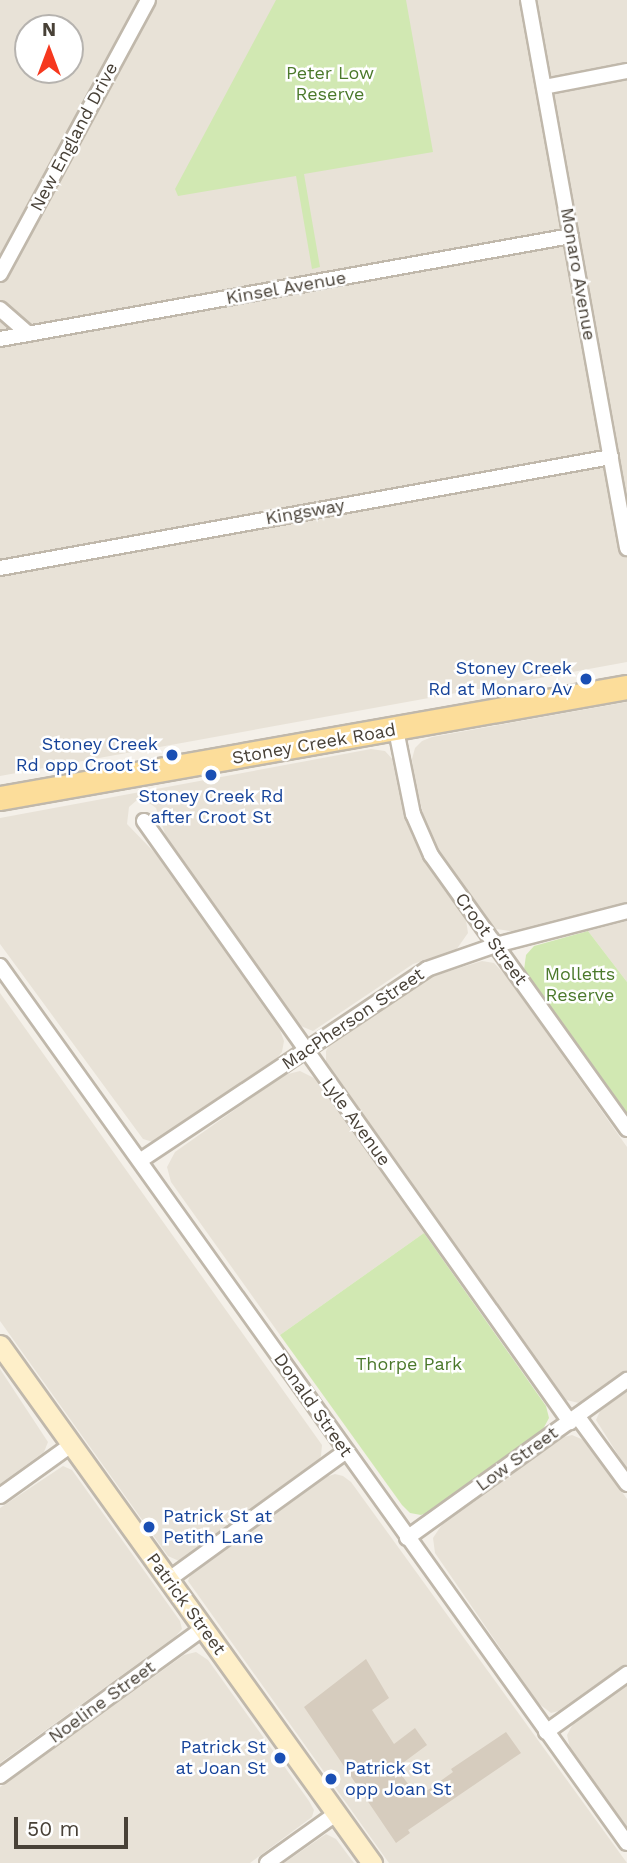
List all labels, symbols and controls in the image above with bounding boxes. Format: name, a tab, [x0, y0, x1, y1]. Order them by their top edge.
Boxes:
north arrow	[14, 14, 84, 84]
text: N	[42, 18, 56, 41]
street label: New England Drive	[26, 59, 122, 215]
park label: Peter Low Reserve	[286, 63, 374, 106]
street label: Monaro Avenue	[556, 206, 600, 342]
street label: Kinsel Avenue	[224, 267, 348, 309]
street label: Kingsway	[264, 494, 346, 530]
place label: Stoney Creek Rd at Monaro Av	[427, 658, 572, 700]
marker: Stoney Creek Rd at Monaro Av	[578, 671, 594, 687]
street label: Stoney Creek Road	[230, 719, 398, 769]
place label: Stoney Creek Rd opp Croot St	[16, 734, 158, 776]
marker: Stoney Creek Rd opp Croot St	[164, 747, 180, 763]
marker: Stoney Creek Rd after Croot St	[203, 767, 219, 783]
place label: Stoney Creek Rd after Croot St	[138, 786, 284, 828]
street label: Croot Street	[450, 889, 532, 989]
street label: MacPherson Street	[278, 963, 428, 1075]
park label: Molletts Reserve	[545, 964, 615, 1006]
street label: Lyle Avenue	[317, 1074, 395, 1170]
street label: Donald Street	[269, 1349, 357, 1461]
park label: Thorpe Park	[356, 1353, 462, 1375]
street label: Low Street	[472, 1422, 562, 1496]
place label: Patrick St at Petith Lane	[163, 1506, 272, 1548]
marker: Patrick St at Petith Lane	[141, 1519, 157, 1535]
street label: Patrick Street	[142, 1549, 230, 1659]
street label: Noeline Street	[45, 1656, 159, 1748]
place label: Patrick St at Joan St	[175, 1737, 266, 1780]
marker: Patrick St at Joan St	[272, 1750, 288, 1766]
place label: Patrick St opp Joan St	[345, 1758, 452, 1800]
marker: Patrick St opp Joan St	[323, 1771, 339, 1787]
scale bar	[18, 1804, 131, 1848]
text: 50 m	[27, 1816, 79, 1841]

